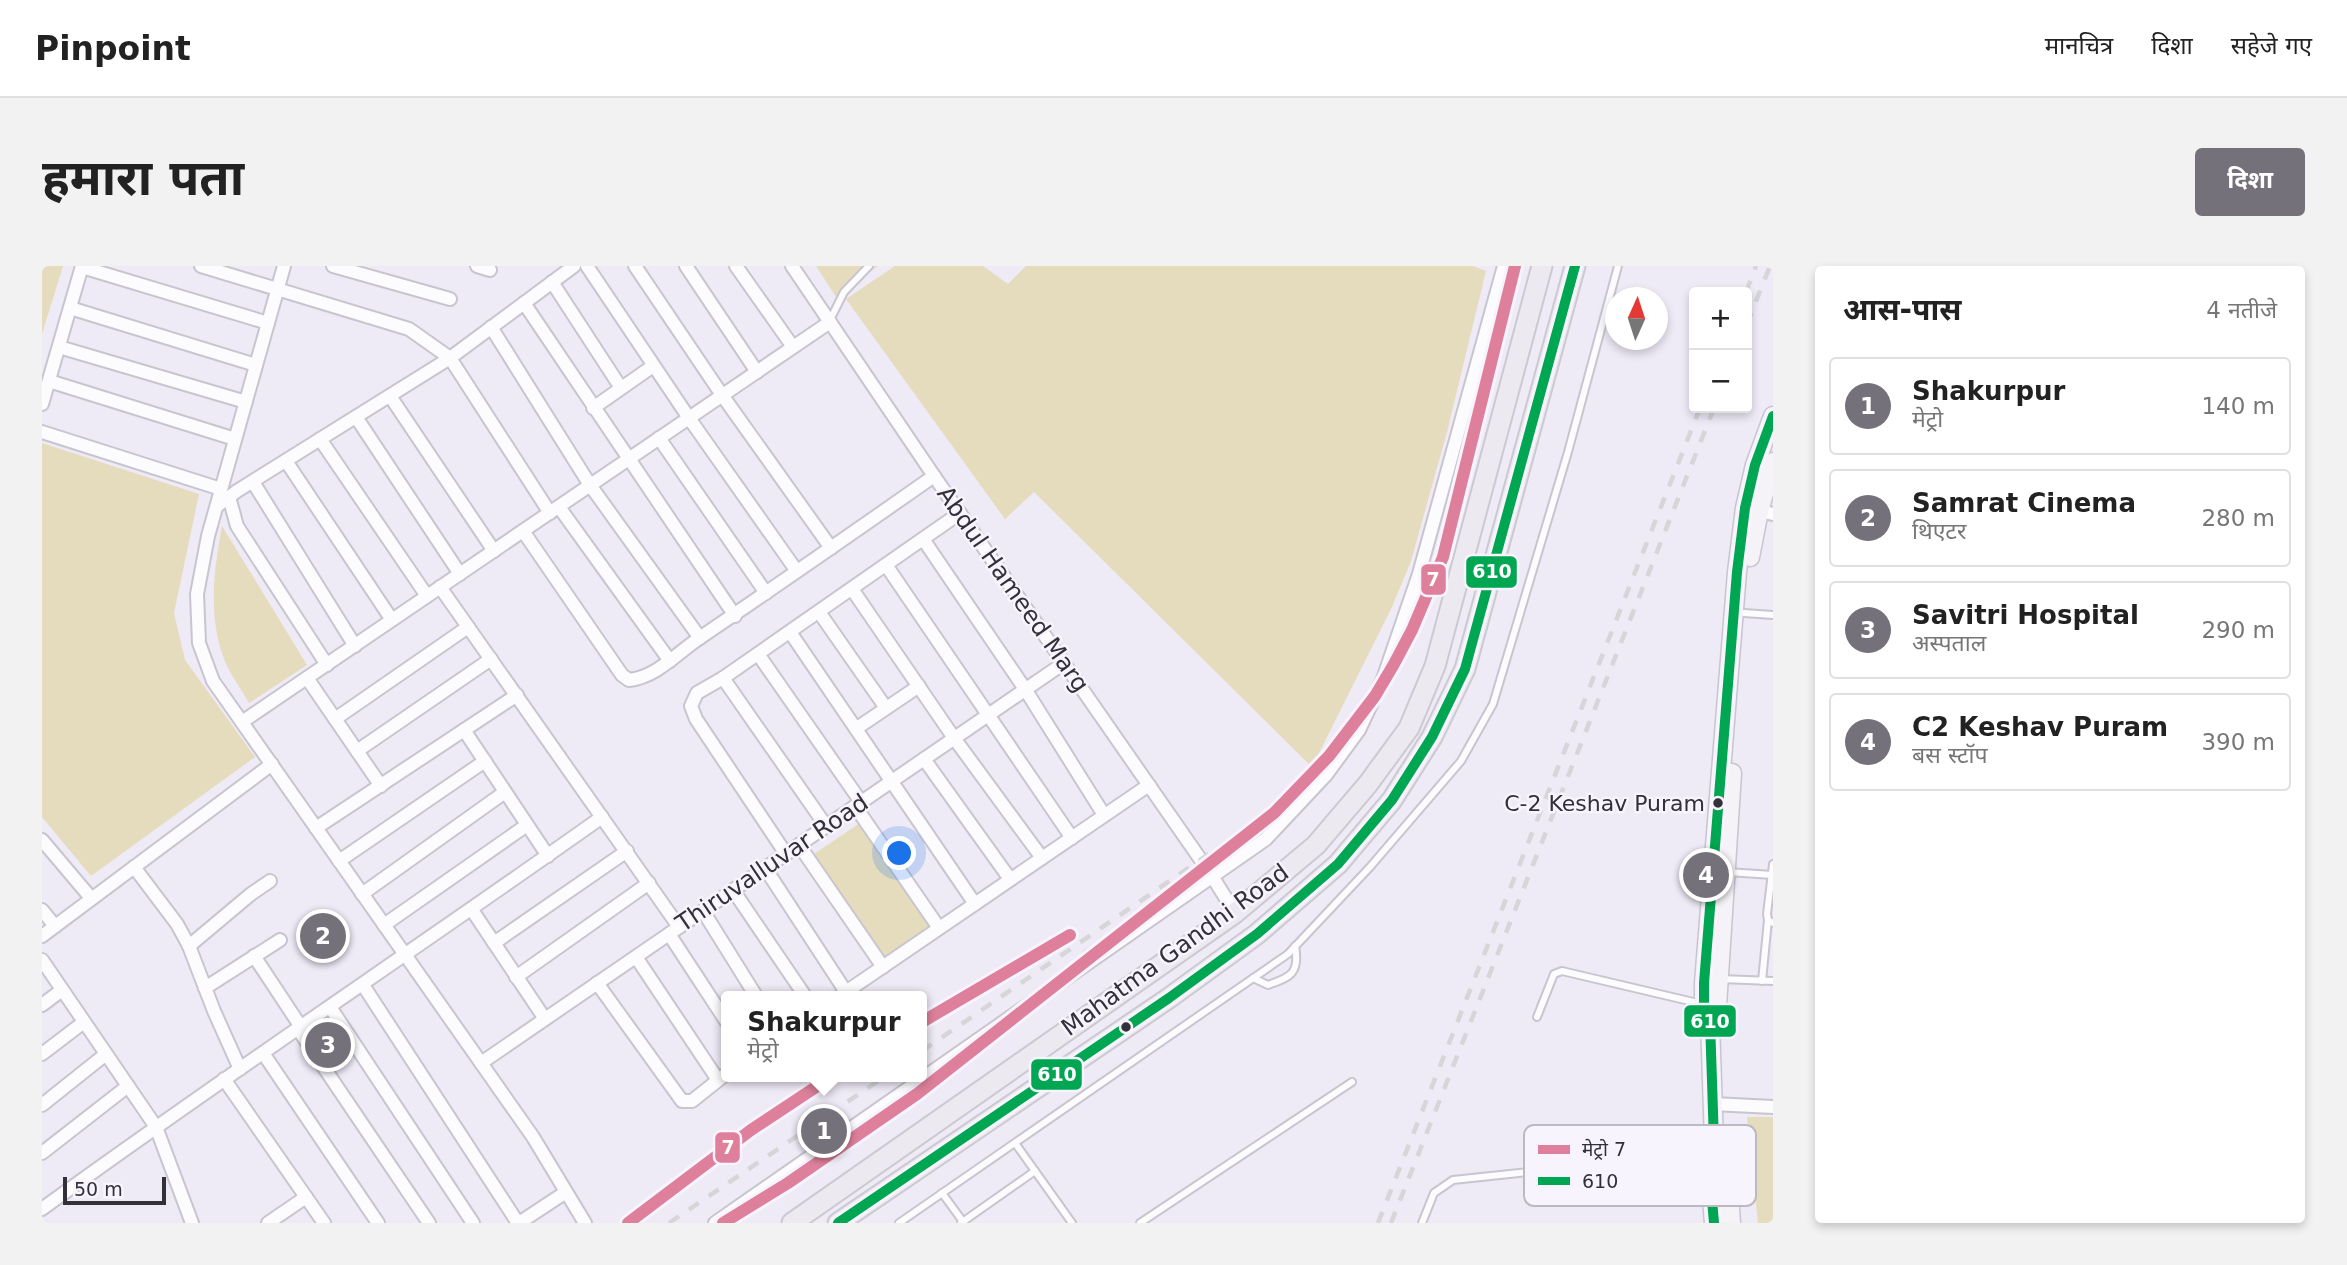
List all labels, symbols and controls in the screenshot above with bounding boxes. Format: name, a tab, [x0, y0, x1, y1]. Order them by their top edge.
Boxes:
text: Pinpoint	[35, 29, 191, 68]
text: मानचित्र	[2045, 32, 2113, 60]
text: दिशा	[2151, 32, 2193, 60]
text: सहेजे गए	[2231, 32, 2312, 60]
button: दिशा	[2195, 148, 2305, 216]
text: हमारा पता	[42, 150, 244, 207]
north arrow	[1605, 287, 1668, 350]
map controls	[1689, 287, 1752, 413]
button: +	[1689, 287, 1752, 350]
text: आस-पास	[1843, 292, 1961, 327]
text: 4 नतीजे	[2206, 297, 2277, 323]
button: −	[1689, 350, 1752, 413]
text: Shakurpur	[1912, 376, 2065, 406]
text: 1	[1860, 393, 1876, 419]
text: 140 m	[2201, 393, 2275, 419]
text: मेट्रो	[1912, 406, 1943, 432]
street label: Abdul Hameed Marg	[931, 481, 1095, 697]
text: Samrat Cinema	[1912, 488, 2136, 518]
text: 2	[1860, 505, 1876, 531]
text: 280 m	[2201, 505, 2275, 531]
text: थिएटर	[1912, 518, 1966, 544]
line badge: 610	[1465, 555, 1518, 589]
text: 610	[1472, 560, 1512, 582]
line badge: 7	[1420, 563, 1447, 596]
text: 7	[1426, 568, 1440, 590]
text: Savitri Hospital	[1912, 600, 2139, 630]
text: 3	[1860, 617, 1876, 643]
text: 290 m	[2201, 617, 2275, 643]
text: अस्पताल	[1912, 630, 1986, 656]
text: C2 Keshav Puram	[1912, 712, 2168, 742]
text: 4	[1860, 729, 1876, 755]
text: 390 m	[2201, 729, 2275, 755]
text: बस स्टॉप	[1912, 742, 1988, 768]
street label: Thiruvalluvar Road	[670, 788, 873, 938]
place label: C-2 Keshav Puram	[1504, 791, 1705, 816]
marker: C-2 Keshav Puram	[1711, 796, 1725, 810]
your location	[882, 836, 916, 870]
pin: 4	[1683, 849, 1729, 901]
street label: Mahatma Gandhi Road	[1056, 858, 1294, 1042]
pin: 2	[300, 910, 346, 962]
popup	[721, 991, 927, 1082]
line badge: 610	[1683, 1004, 1737, 1038]
text: Shakurpur	[747, 1007, 901, 1037]
text: 610	[1690, 1010, 1730, 1032]
pin: 3	[305, 1019, 351, 1071]
unlabelled marker	[1119, 1020, 1133, 1034]
text: मेट्रो	[747, 1037, 779, 1063]
line badge: 610	[1030, 1058, 1083, 1091]
text: 610	[1037, 1063, 1077, 1085]
pin: 1	[801, 1105, 847, 1157]
legend	[1524, 1125, 1756, 1206]
line badge: 7	[714, 1131, 741, 1164]
text: 7	[721, 1136, 735, 1158]
text: मेट्रो 7	[1582, 1138, 1626, 1161]
text: 610	[1582, 1170, 1618, 1192]
scale bar	[63, 1174, 166, 1206]
text: 50 m	[74, 1178, 123, 1200]

